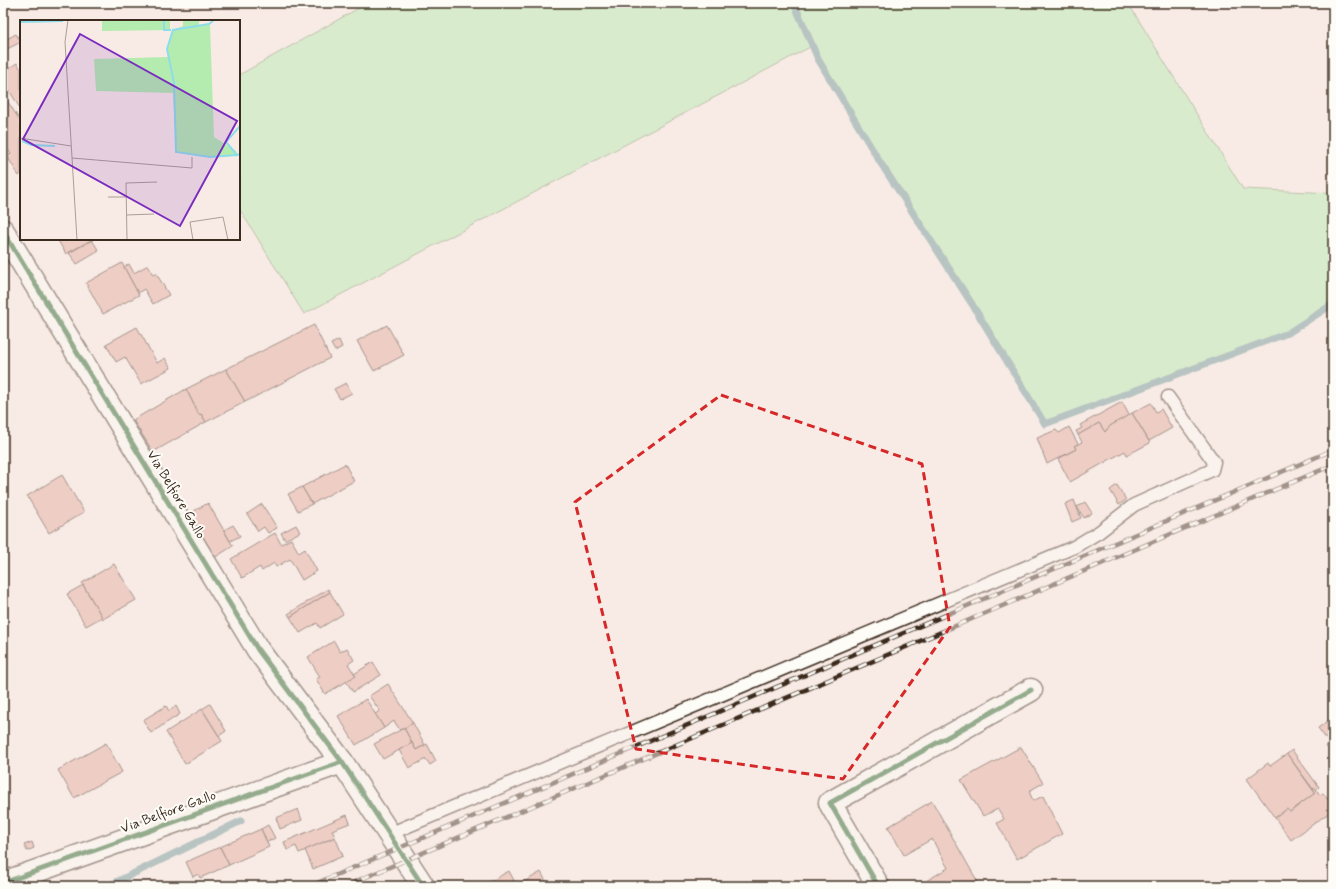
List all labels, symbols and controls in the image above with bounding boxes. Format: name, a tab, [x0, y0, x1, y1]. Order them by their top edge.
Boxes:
inset map	[20, 20, 240, 240]
street label: Via Belfiore Gallo	[143, 447, 210, 542]
street label: Via Belfiore Gallo	[118, 786, 219, 838]

